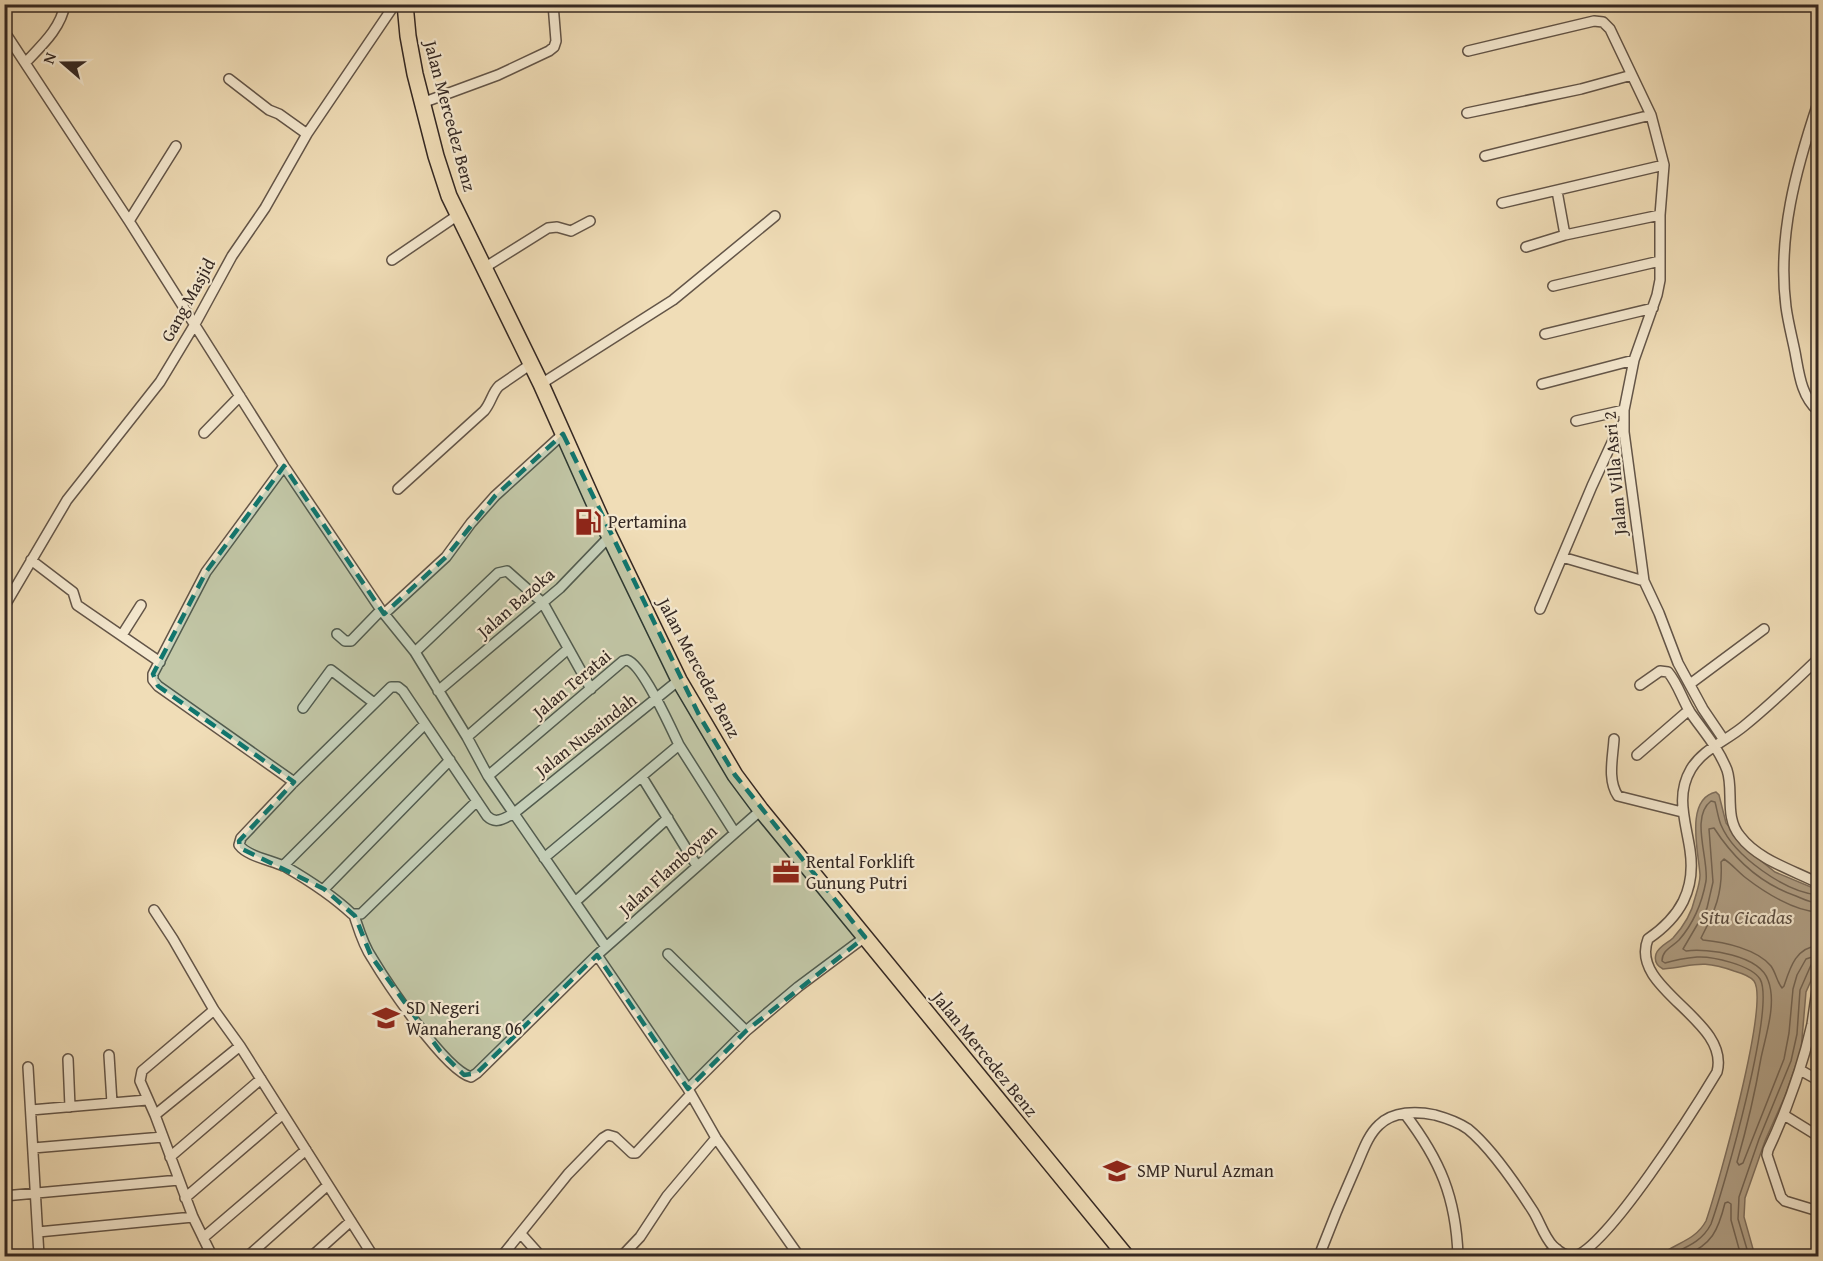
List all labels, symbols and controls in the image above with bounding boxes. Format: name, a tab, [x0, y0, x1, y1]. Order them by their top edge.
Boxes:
north arrow	[33, 33, 93, 93]
street label: Jalan Mercedez Benz	[417, 36, 484, 194]
text: N	[36, 48, 62, 67]
street label: Gang Masjid	[153, 253, 222, 347]
street label: Jalan Villa Asri 2	[1596, 410, 1634, 538]
fuel station icon: Pertamina	[573, 507, 603, 537]
place label: Pertamina	[608, 508, 687, 535]
street label: Jalan Bazoka	[469, 561, 561, 645]
street label: Jalan Mercedez Benz	[650, 591, 748, 743]
street label: Jalan Teratai	[525, 643, 617, 726]
street label: Jalan Nusaindah	[528, 686, 642, 784]
street label: Jalan Flamboyan	[611, 818, 723, 923]
place label: Rental Forklift Gunung Putri	[806, 848, 915, 896]
office icon: Rental Forklift Gunung Putri	[771, 857, 801, 887]
water label: Situ Cicadas	[1700, 902, 1793, 931]
street label: Jalan Mercedez Benz	[925, 983, 1045, 1123]
place label: SD Negeri Wanaherang 06	[406, 994, 522, 1042]
school or university icon: SD Negeri Wanaherang 06	[371, 1003, 401, 1033]
school or university icon: SMP Nurul Azman	[1102, 1156, 1132, 1186]
place label: SMP Nurul Azman	[1137, 1157, 1274, 1184]

